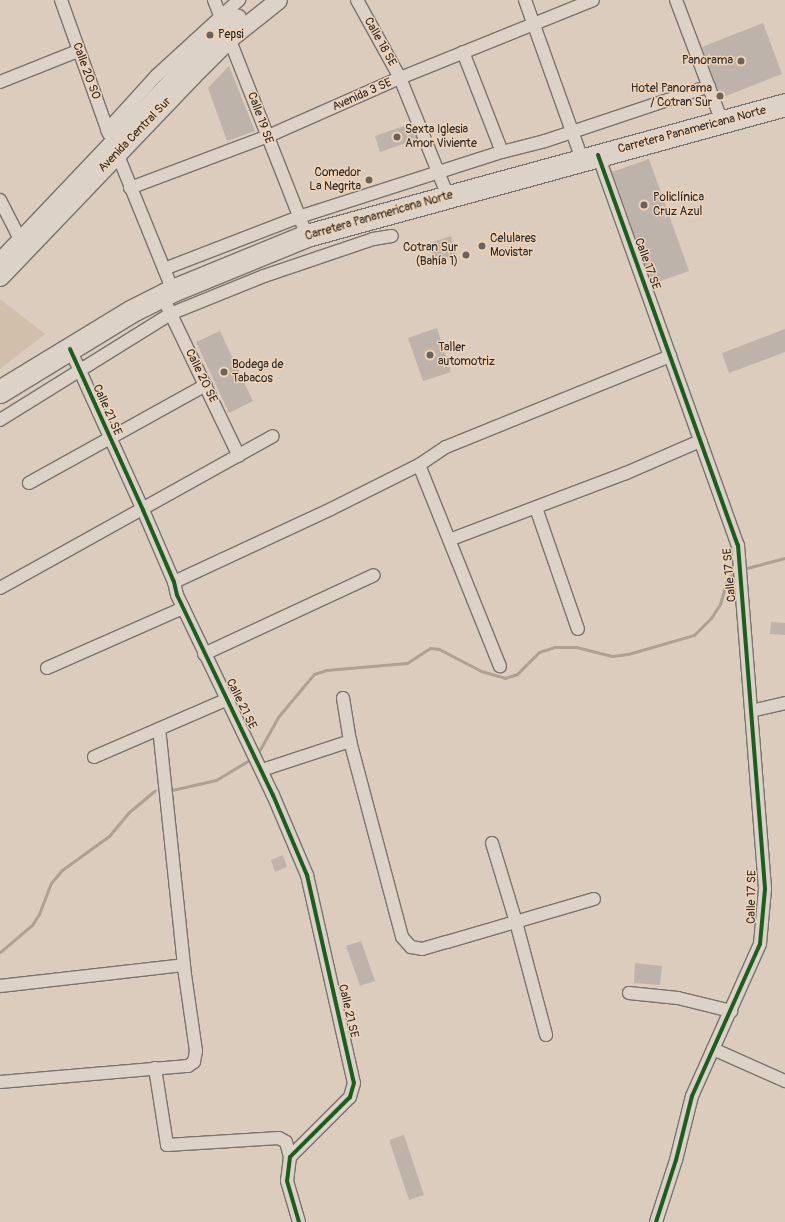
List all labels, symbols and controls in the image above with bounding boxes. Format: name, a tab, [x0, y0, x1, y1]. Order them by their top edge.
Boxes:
street label: Calle 18 SE	[361, 15, 399, 69]
place label: Pepsi	[218, 28, 244, 42]
marker: Pepsi	[205, 30, 215, 40]
street label: Calle 20 SO	[69, 41, 103, 101]
place label: Panorama	[682, 54, 733, 68]
marker: Panorama	[736, 56, 746, 66]
street label: Avenida 3 SE	[330, 75, 394, 115]
place label: Hotel Panorama / Cotran Sur	[631, 82, 712, 110]
street label: Calle 19 SE	[244, 90, 276, 146]
marker: Hotel Panorama / Cotran Sur	[715, 91, 725, 101]
street label: Avenida Central Sur	[96, 95, 174, 175]
street label: Carretera Panamericana Norte	[616, 103, 768, 157]
place label: Sexta Iglesia Amor Viviente	[405, 123, 477, 151]
marker: Sexta Iglesia Amor Viviente	[392, 132, 402, 142]
place label: Comedor La Negrita	[309, 166, 361, 194]
marker: Comedor La Negrita	[364, 175, 374, 185]
street label: Carretera Panamericana Norte	[303, 188, 455, 244]
place label: Policlínica Cruz Azul	[653, 191, 704, 219]
marker: Policlínica Cruz Azul	[638, 199, 650, 211]
place label: Celulares Movistar	[490, 232, 536, 260]
street label: Calle 17 SE	[631, 236, 663, 292]
place label: Cotran Sur (Bahía 1)	[403, 241, 458, 269]
marker: Celulares Movistar	[477, 241, 487, 251]
marker: Cotran Sur (Bahía 1)	[461, 250, 471, 260]
place label: Taller automotriz	[438, 341, 495, 369]
street label: Calle 20 SE	[182, 347, 220, 405]
marker: Taller automotriz	[425, 350, 435, 360]
place label: Bodega de Tabacos	[232, 358, 283, 386]
marker: Bodega de Tabacos	[219, 367, 229, 377]
street label: Calle 21 SE	[89, 382, 125, 438]
street label: Calle 17 SE	[720, 547, 740, 603]
street label: Calle 21 SE	[223, 676, 259, 732]
street label: Calle 17 SE	[744, 870, 760, 924]
street label: Calle 21 SE	[335, 983, 361, 1039]

